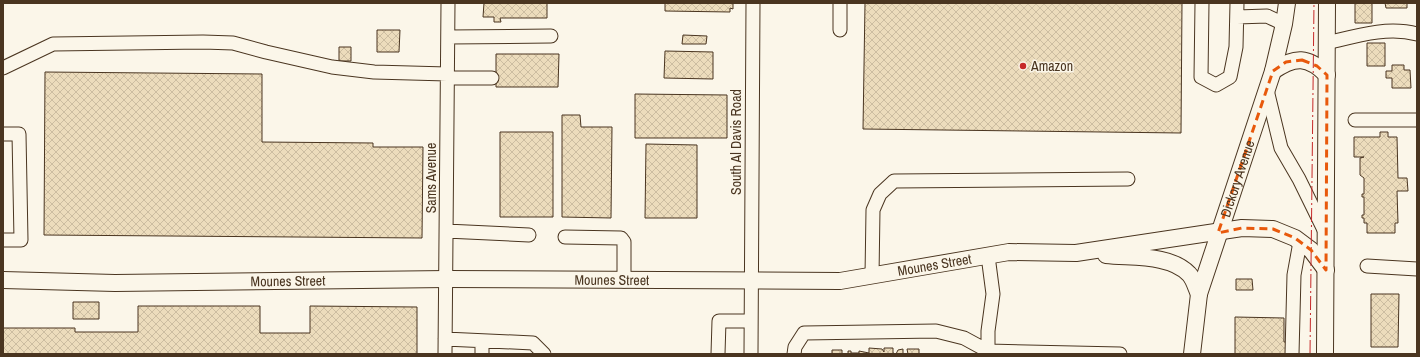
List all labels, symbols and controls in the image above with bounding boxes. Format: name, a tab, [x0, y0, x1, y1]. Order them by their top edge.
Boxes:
place label: Amazon	[1030, 57, 1073, 75]
marker: Amazon	[1018, 61, 1028, 71]
street label: South Al Davis Road	[727, 89, 745, 195]
street label: Dickory Avenue	[1216, 138, 1258, 220]
street label: Sams Avenue	[422, 143, 440, 213]
street label: Mounes Street	[896, 250, 973, 280]
street label: Mounes Street	[250, 271, 325, 290]
street label: Mounes Street	[575, 271, 649, 289]

